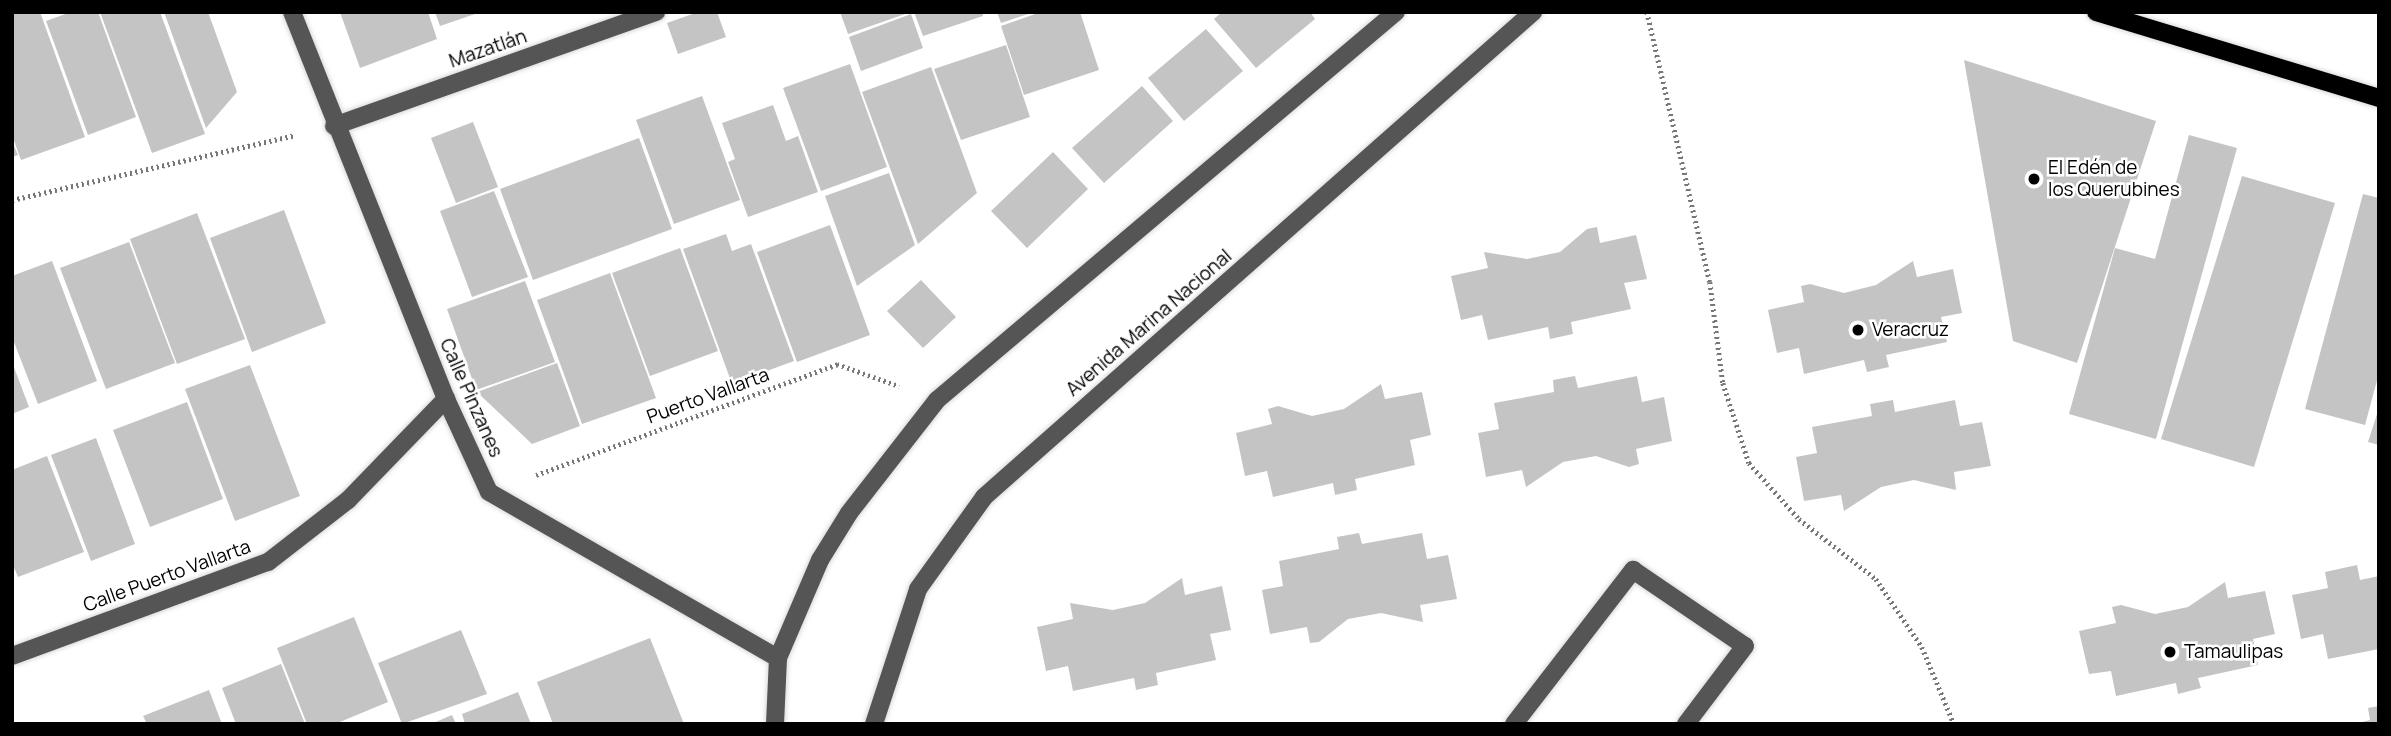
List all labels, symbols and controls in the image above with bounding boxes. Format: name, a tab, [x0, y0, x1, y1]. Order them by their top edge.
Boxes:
street label: Mazatlán	[446, 25, 530, 73]
place label: El Edén de los Querubines	[2048, 157, 2180, 201]
marker: El Edén de los Querubines	[2026, 171, 2042, 187]
street label: Avenida Marina Nacional	[1062, 245, 1236, 401]
place label: Veracruz	[1872, 319, 1949, 341]
marker: Veracruz	[1850, 322, 1866, 338]
street label: Calle Pinzanes	[435, 335, 507, 461]
street label: Puerto Vallarta	[644, 363, 772, 429]
street label: Calle Puerto Vallarta	[80, 535, 254, 617]
place label: Tamaulipas	[2184, 641, 2283, 663]
marker: Tamaulipas	[2162, 644, 2178, 660]

